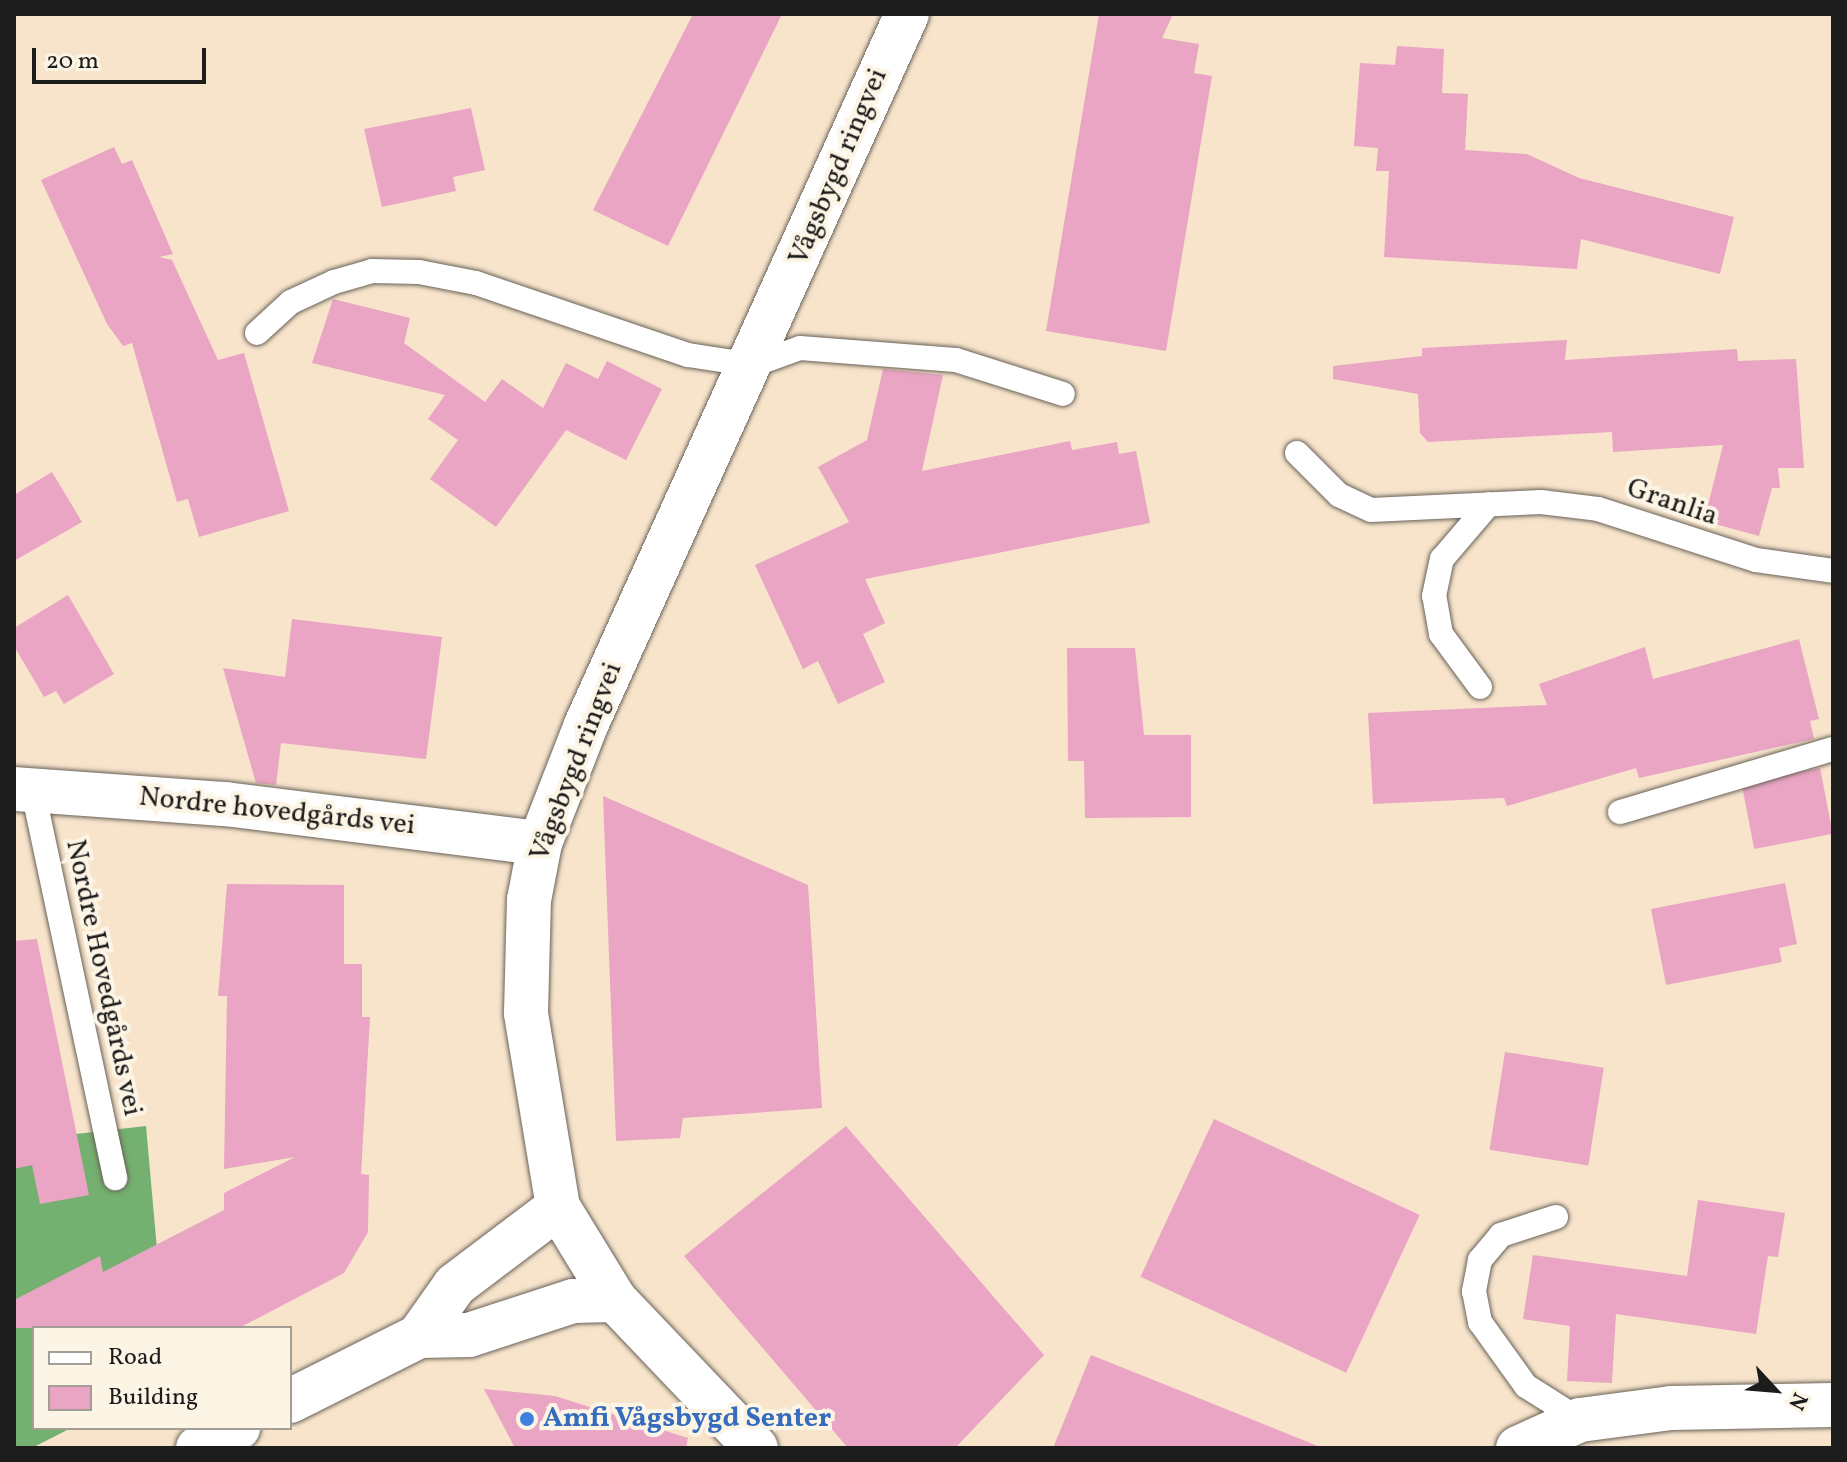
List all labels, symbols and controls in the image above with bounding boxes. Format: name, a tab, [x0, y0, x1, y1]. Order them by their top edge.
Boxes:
scale bar	[36, 32, 210, 82]
text: 20 m	[46, 45, 99, 79]
street label: Vågsbygd ringvei	[782, 64, 896, 270]
street label: Granlia	[1622, 472, 1722, 534]
street label: Vågsbygd ringvei	[524, 658, 630, 866]
street label: Nordre hovedgårds vei	[137, 781, 417, 843]
street label: Nordre Hovedgårds vei	[57, 836, 149, 1120]
legend	[32, 1326, 292, 1430]
text: Road	[108, 1341, 162, 1375]
north arrow	[1735, 1350, 1815, 1430]
text: Building	[108, 1381, 198, 1415]
text: N	[1780, 1387, 1814, 1415]
place label: Amfi Vågsbygd Senter	[543, 1402, 832, 1436]
marker: Amfi Vågsbygd Senter	[518, 1410, 536, 1428]

